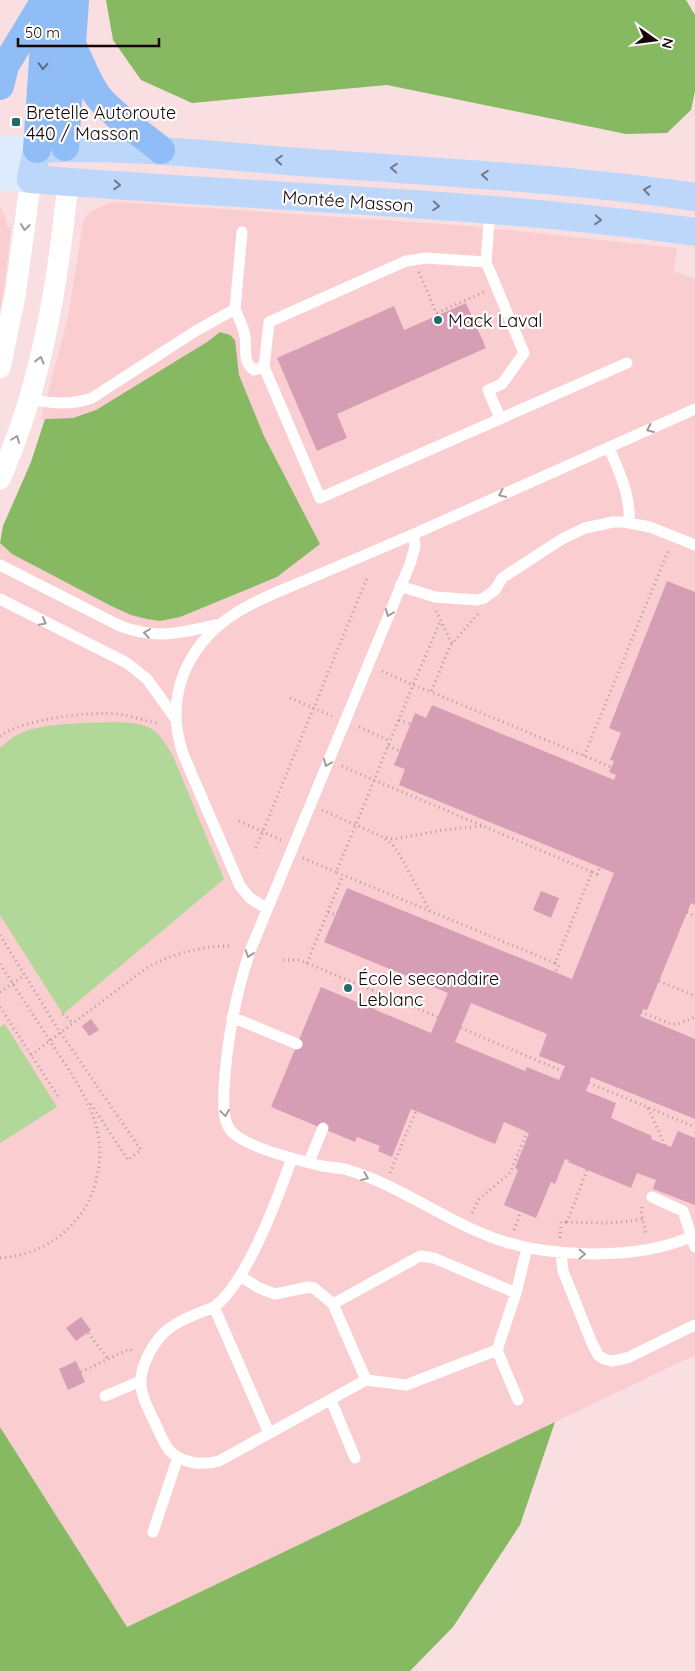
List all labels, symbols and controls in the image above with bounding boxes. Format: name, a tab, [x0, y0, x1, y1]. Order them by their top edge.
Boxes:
scale bar	[18, 15, 159, 47]
north arrow	[630, 15, 680, 65]
text: 50 m	[25, 23, 60, 42]
text: N	[658, 36, 678, 50]
one-way arrow	[38, 62, 49, 70]
place label: Bretelle Autoroute 440 / Masson	[26, 101, 176, 145]
marker: Bretelle Autoroute 440 / Masson	[10, 116, 22, 128]
one-way arrow	[274, 155, 282, 166]
one-way arrow	[389, 163, 397, 174]
one-way arrow	[481, 169, 489, 180]
one-way arrow	[113, 179, 121, 190]
street label: Montée Masson	[282, 185, 414, 217]
one-way arrow	[642, 185, 650, 196]
one-way arrow	[432, 201, 440, 212]
one-way arrow	[594, 214, 602, 225]
one-way arrow	[20, 223, 31, 231]
place label: Mack Laval	[448, 309, 542, 332]
marker: Mack Laval	[432, 314, 444, 326]
one-way arrow	[34, 355, 45, 364]
one-way arrow	[646, 423, 655, 433]
one-way arrow	[10, 435, 20, 444]
one-way arrow	[498, 488, 507, 499]
one-way arrow	[384, 608, 395, 617]
one-way arrow	[38, 616, 47, 626]
one-way arrow	[142, 629, 151, 639]
one-way arrow	[322, 758, 333, 767]
one-way arrow	[245, 949, 255, 958]
place label: École secondaire Leblanc	[358, 967, 499, 1011]
marker: École secondaire Leblanc	[342, 982, 354, 994]
one-way arrow	[219, 1110, 230, 1118]
one-way arrow	[360, 1171, 369, 1181]
one-way arrow	[578, 1248, 586, 1259]

